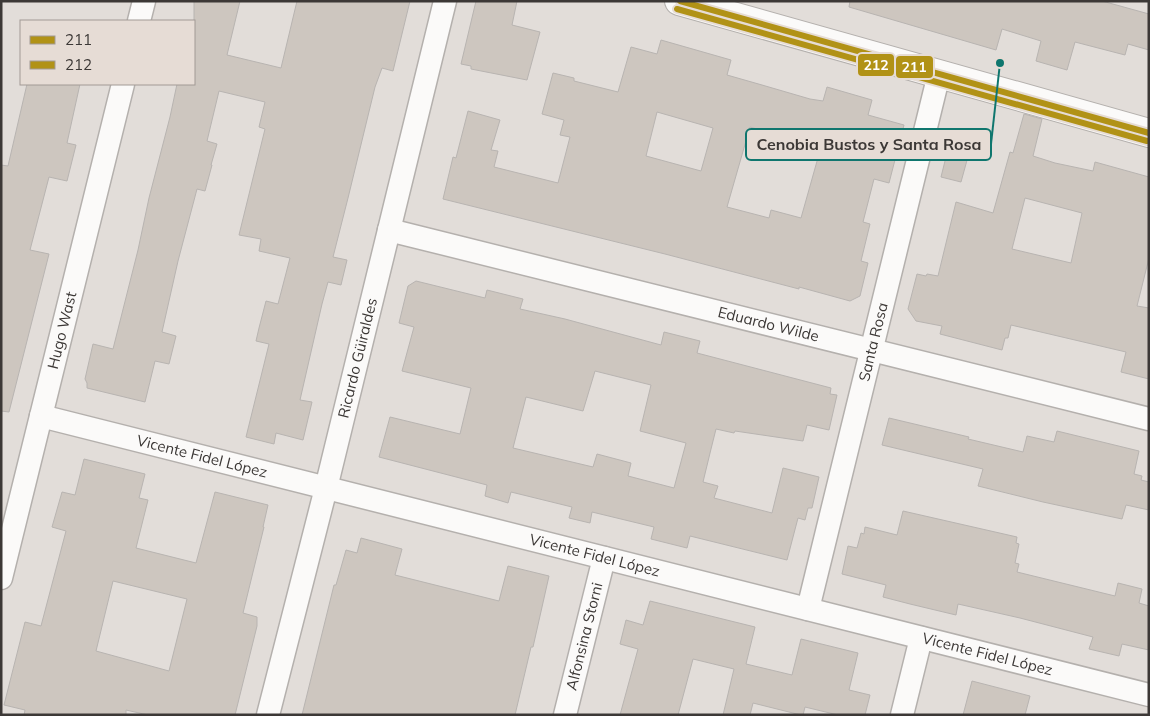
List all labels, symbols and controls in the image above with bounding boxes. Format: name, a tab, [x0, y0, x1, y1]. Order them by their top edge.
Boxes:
legend	[20, 20, 195, 85]
text: 211	[65, 30, 92, 49]
line badge: 212	[857, 53, 895, 77]
text: 212	[65, 55, 92, 74]
line badge: 211	[895, 55, 934, 79]
text: 212	[863, 56, 889, 74]
text: 211	[901, 58, 927, 76]
callout: Cenobia Bustos y Santa Rosa	[746, 129, 991, 160]
text: Cenobia Bustos y Santa Rosa	[757, 134, 981, 154]
street label: Hugo Wast	[43, 290, 80, 371]
street label: Ricardo Güiraldes	[333, 296, 381, 420]
street label: Santa Rosa	[854, 300, 892, 383]
street label: Eduardo Wilde	[716, 302, 821, 346]
street label: Vicente Fidel López	[135, 430, 270, 482]
street label: Vicente Fidel López	[528, 529, 662, 581]
street label: Alfonsina Storni	[561, 580, 607, 692]
street label: Vicente Fidel López	[920, 628, 1055, 679]

